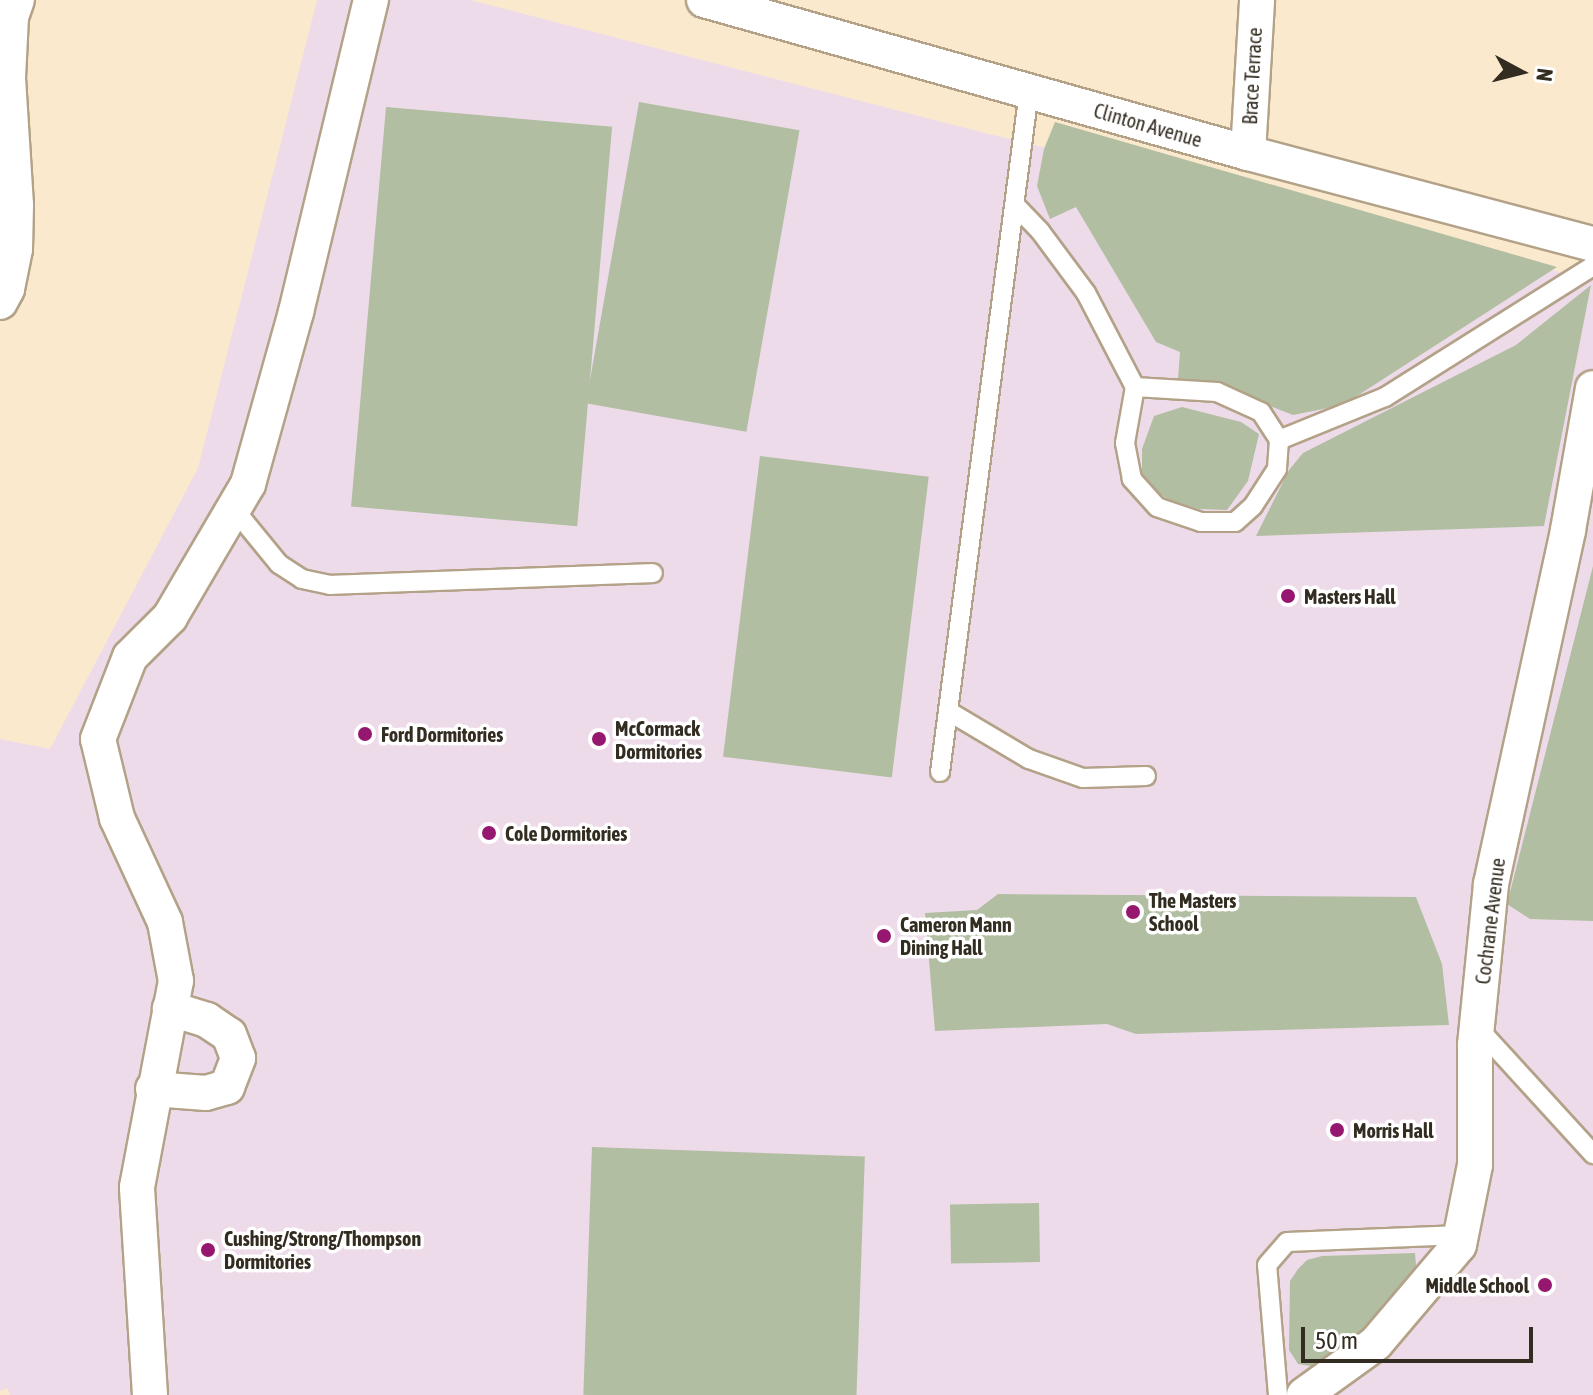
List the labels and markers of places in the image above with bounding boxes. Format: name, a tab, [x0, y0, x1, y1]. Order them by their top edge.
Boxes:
place label: Masters Hall	[1304, 584, 1396, 608]
marker: Masters Hall	[1279, 587, 1297, 605]
place label: McCormack Dormitories	[615, 716, 702, 763]
place label: Ford Dormitories	[381, 722, 503, 746]
marker: Ford Dormitories	[356, 725, 374, 743]
marker: McCormack Dormitories	[590, 730, 608, 748]
place label: Cole Dormitories	[505, 821, 627, 845]
marker: Cole Dormitories	[480, 824, 498, 842]
place label: The Masters School	[1149, 888, 1236, 935]
marker: The Masters School	[1124, 903, 1142, 921]
place label: Cameron Mann Dining Hall	[900, 912, 1012, 959]
marker: Cameron Mann Dining Hall	[875, 927, 893, 945]
place label: Morris Hall	[1353, 1118, 1434, 1142]
marker: Morris Hall	[1328, 1121, 1346, 1139]
place label: Cushing/Strong/Thompson Dormitories	[224, 1226, 421, 1273]
marker: Cushing/Strong/Thompson Dormitories	[199, 1241, 217, 1259]
place label: Middle School	[1426, 1273, 1529, 1297]
marker: Middle School	[1536, 1276, 1554, 1294]

